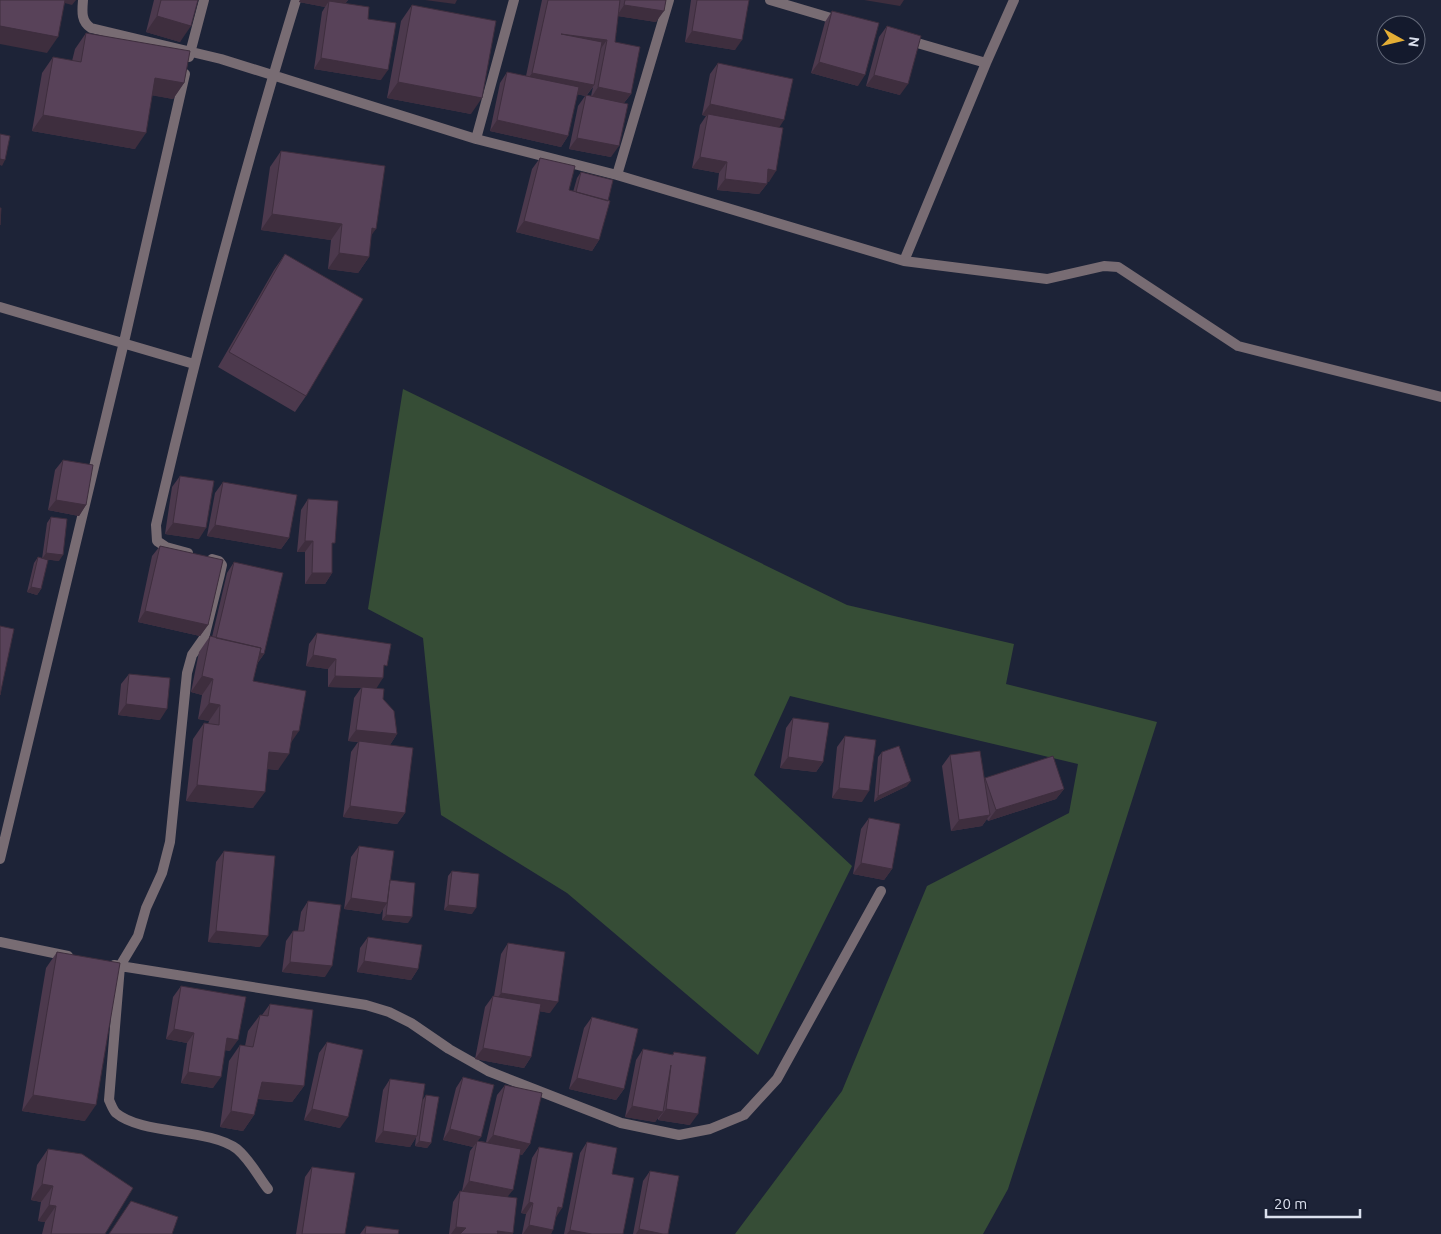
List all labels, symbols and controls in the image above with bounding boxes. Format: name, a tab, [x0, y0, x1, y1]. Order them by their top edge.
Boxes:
north arrow	[1376, 15, 1426, 65]
text: N	[1405, 36, 1423, 48]
scale bar	[1266, 1186, 1360, 1218]
text: 20 m	[1274, 1195, 1307, 1212]

